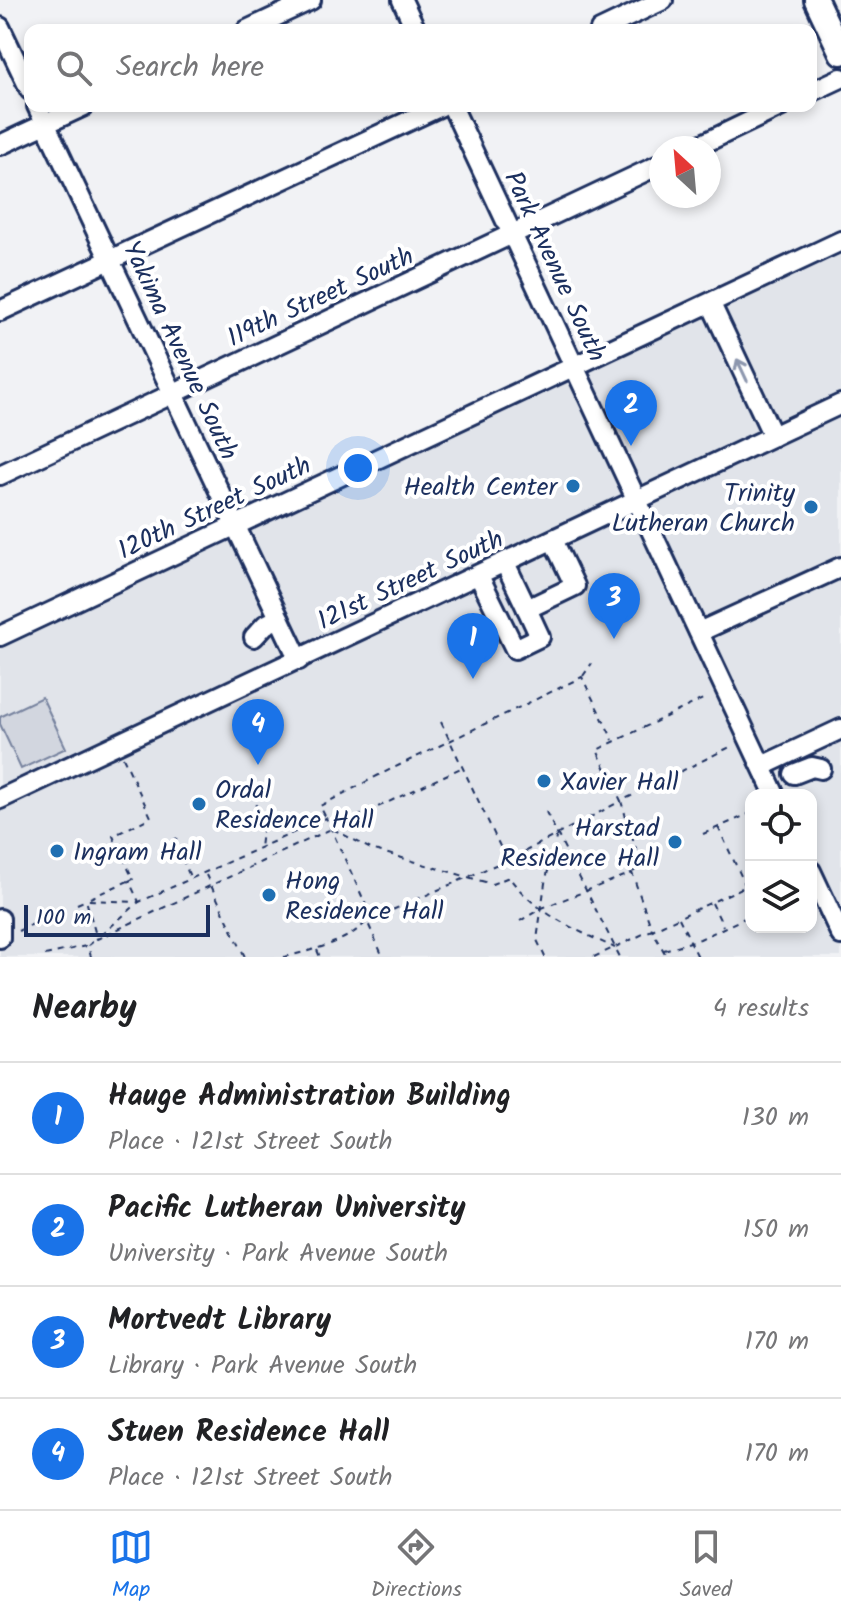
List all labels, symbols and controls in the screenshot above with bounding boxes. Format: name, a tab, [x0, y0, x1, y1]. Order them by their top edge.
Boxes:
search box	[24, 24, 817, 112]
text: Search here	[116, 44, 264, 92]
icon: search	[52, 46, 96, 90]
north arrow	[649, 136, 721, 208]
street label: Park Avenue South	[491, 164, 617, 369]
street label: Yakima Avenue South	[110, 234, 248, 468]
street label: 119th Street South	[220, 236, 421, 360]
one-way arrow	[734, 358, 749, 382]
pin: 2	[605, 380, 657, 446]
street label: 120th Street South	[111, 446, 319, 572]
your location	[338, 448, 378, 488]
place label: Health Center	[403, 467, 558, 509]
place label: Trinity Lutheran Church	[611, 473, 796, 545]
marker: Health Center	[564, 477, 582, 495]
marker: Trinity Lutheran Church	[802, 498, 820, 516]
street label: 121st Street South	[311, 519, 511, 642]
pin: 3	[588, 573, 640, 639]
pin: 1	[447, 613, 499, 679]
pin: 4	[232, 699, 284, 765]
place label: Xavier Hall	[560, 762, 679, 804]
place label: Ordal Residence Hall	[215, 770, 374, 842]
marker: Xavier Hall	[535, 772, 553, 790]
map controls	[745, 789, 817, 933]
button: locate	[745, 789, 817, 861]
marker: Ordal Residence Hall	[190, 795, 208, 813]
place label: Harstad Residence Hall	[500, 808, 660, 880]
place label: Ingram Hall	[73, 832, 202, 874]
marker: Harstad Residence Hall	[666, 833, 684, 851]
marker: Ingram Hall	[48, 842, 66, 860]
place label: Hong Residence Hall	[285, 861, 444, 933]
button: layers	[745, 861, 817, 933]
marker: Hong Residence Hall	[260, 886, 278, 904]
scale bar	[24, 901, 210, 937]
text: 100 m	[36, 901, 91, 936]
text: Nearby	[32, 982, 137, 1036]
text: 4 results	[713, 988, 809, 1030]
text: Hauge Administration Building	[108, 1073, 511, 1121]
text: 1	[54, 1097, 62, 1139]
text: 130 m	[742, 1097, 809, 1139]
text: Place · 121st Street South	[108, 1121, 392, 1163]
text: Pacific Lutheran University	[108, 1185, 466, 1233]
text: 2	[50, 1209, 66, 1251]
text: 150 m	[743, 1209, 809, 1251]
text: University · Park Avenue South	[108, 1233, 448, 1275]
text: Mortvedt Library	[108, 1297, 331, 1345]
text: 3	[51, 1321, 65, 1363]
text: 170 m	[745, 1321, 809, 1363]
text: Library · Park Avenue South	[108, 1345, 417, 1387]
text: Stuen Residence Hall	[108, 1409, 389, 1457]
text: 4	[51, 1433, 65, 1475]
text: 170 m	[745, 1433, 809, 1475]
text: Place · 121st Street South	[108, 1457, 392, 1499]
tab: Map	[109, 1525, 153, 1608]
tab: Directions	[371, 1525, 462, 1608]
tab: Saved	[680, 1525, 732, 1608]

